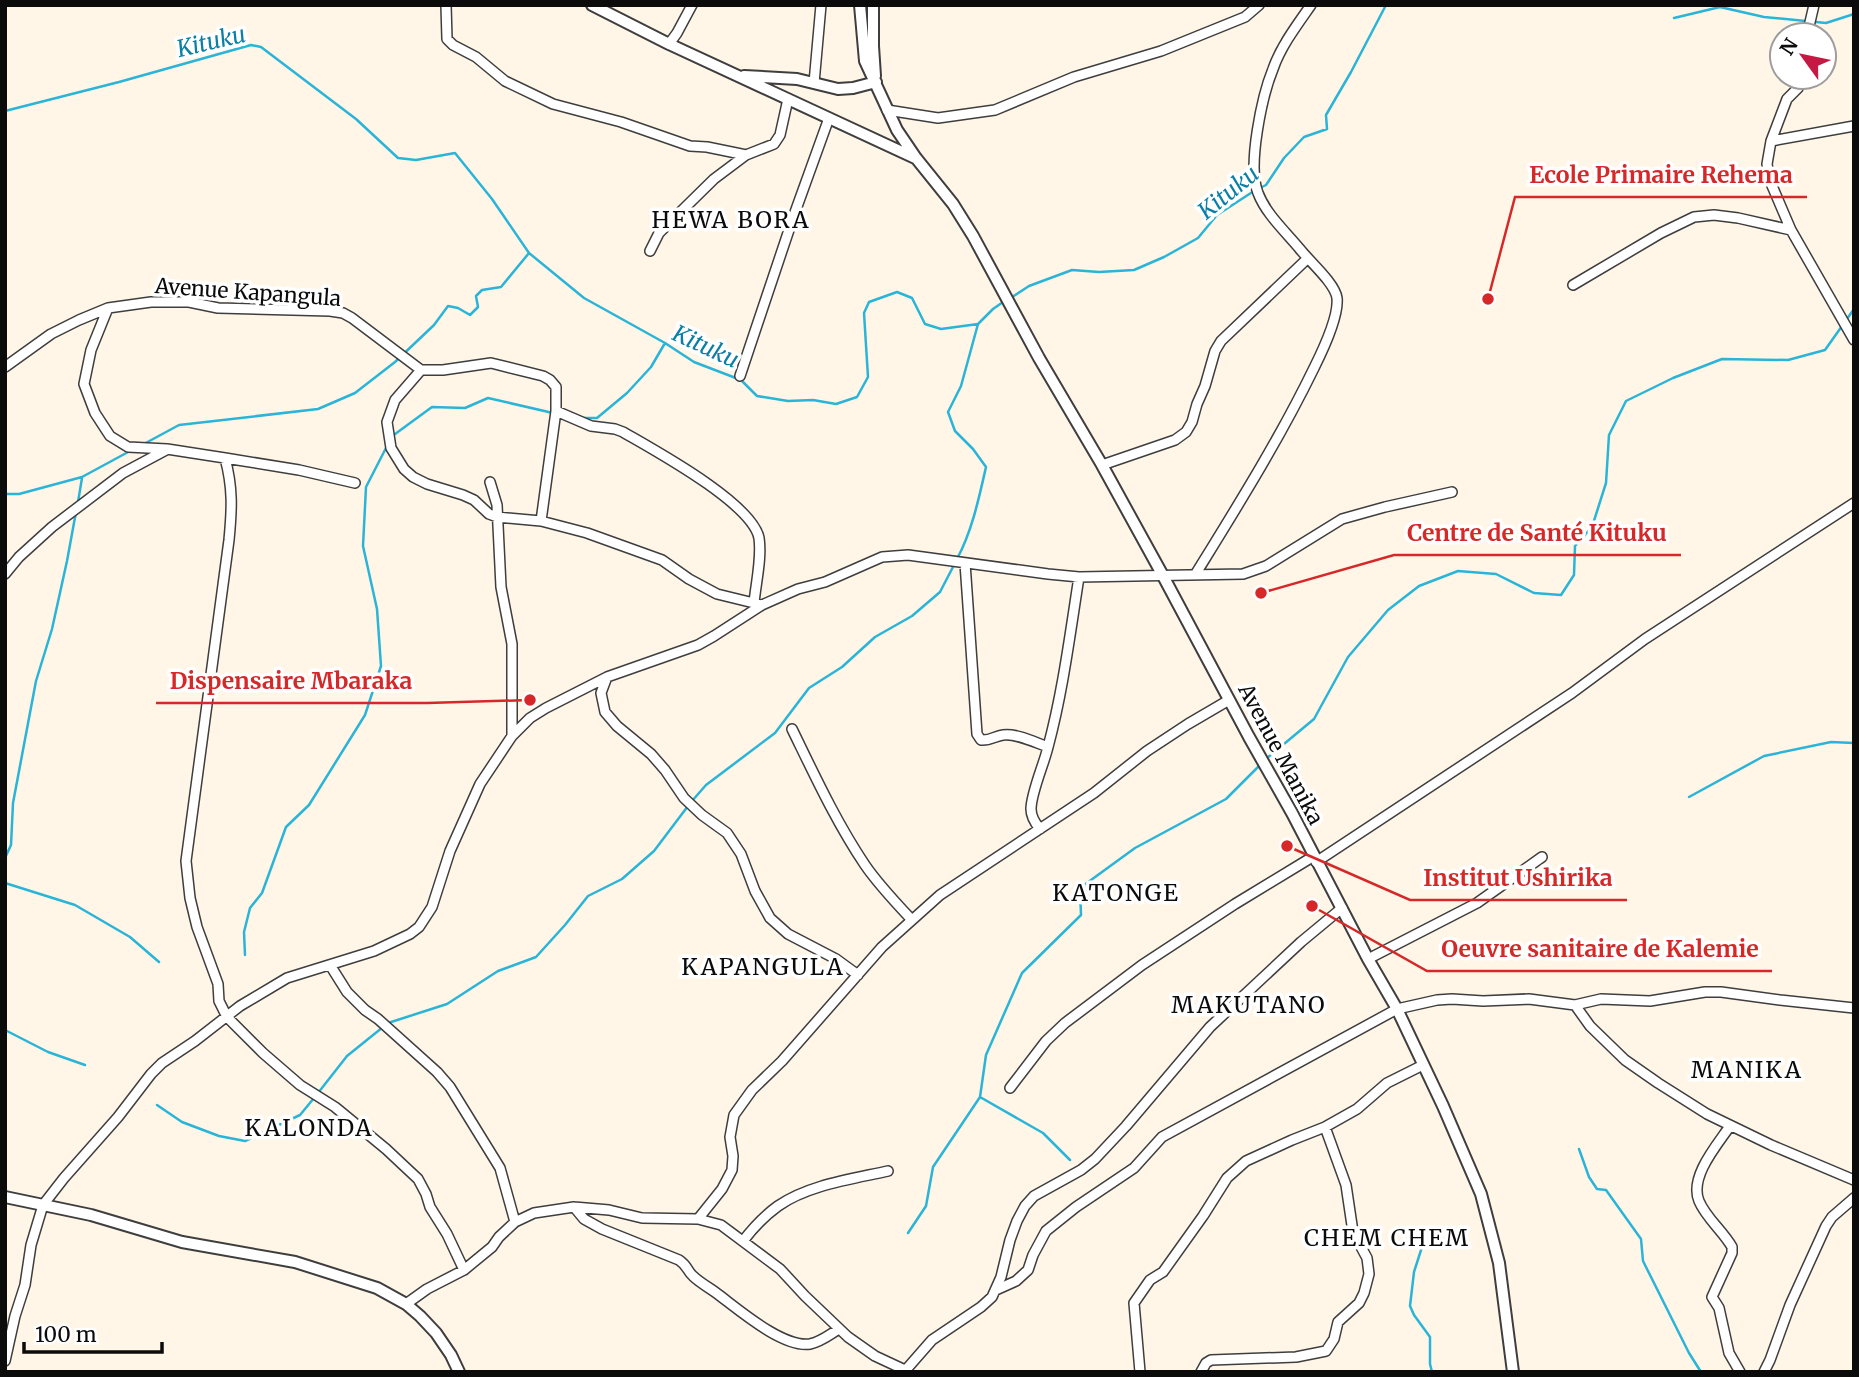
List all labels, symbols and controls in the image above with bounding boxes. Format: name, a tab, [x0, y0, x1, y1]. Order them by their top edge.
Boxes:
water label: Kituku	[173, 19, 248, 63]
north arrow	[1768, 21, 1838, 91]
text: N	[1775, 34, 1803, 60]
callout: Ecole Primaire Rehema	[1515, 153, 1807, 197]
water label: Kituku	[1191, 159, 1264, 226]
text: Ecole Primaire Rehema	[1529, 160, 1793, 189]
district label: HEWA BORA	[652, 205, 810, 234]
street label: Avenue Kapangula	[153, 272, 342, 312]
water label: Kituku	[667, 318, 744, 374]
callout: Centre de Santé Kituku	[1394, 511, 1681, 555]
text: Centre de Santé Kituku	[1407, 518, 1667, 547]
callout: Dispensaire Mbaraka	[156, 659, 427, 703]
text: Dispensaire Mbaraka	[170, 666, 412, 695]
street label: Avenue Manika	[1232, 678, 1330, 829]
callout: Institut Ushirika	[1410, 856, 1627, 900]
text: Institut Ushirika	[1423, 863, 1613, 892]
district label: KATONGE	[1052, 878, 1180, 907]
callout: Oeuvre sanitaire de Kalemie	[1427, 927, 1772, 971]
text: Oeuvre sanitaire de Kalemie	[1441, 934, 1759, 963]
district label: KAPANGULA	[681, 952, 845, 981]
district label: MAKUTANO	[1171, 990, 1327, 1019]
district label: MANIKA	[1691, 1055, 1803, 1084]
district label: KALONDA	[245, 1113, 373, 1142]
district label: CHEM CHEM	[1304, 1223, 1470, 1252]
scale bar	[24, 1310, 163, 1354]
text: 100 m	[35, 1321, 97, 1348]

